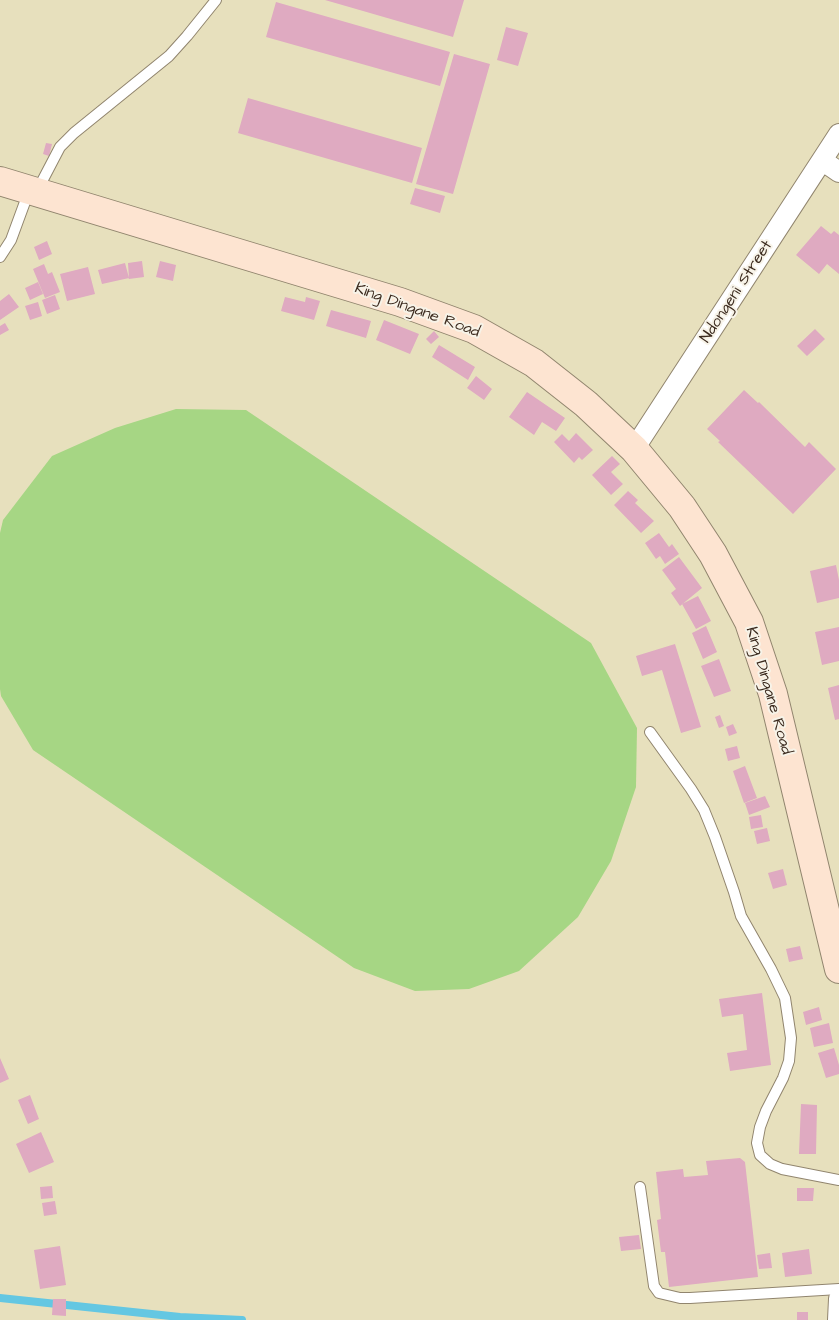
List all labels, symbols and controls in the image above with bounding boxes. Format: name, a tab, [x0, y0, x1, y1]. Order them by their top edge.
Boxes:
street label: Ndongeni Street	[697, 237, 777, 347]
street label: King Dingane Road	[352, 279, 482, 343]
street label: King Dingane Road	[741, 625, 795, 757]

